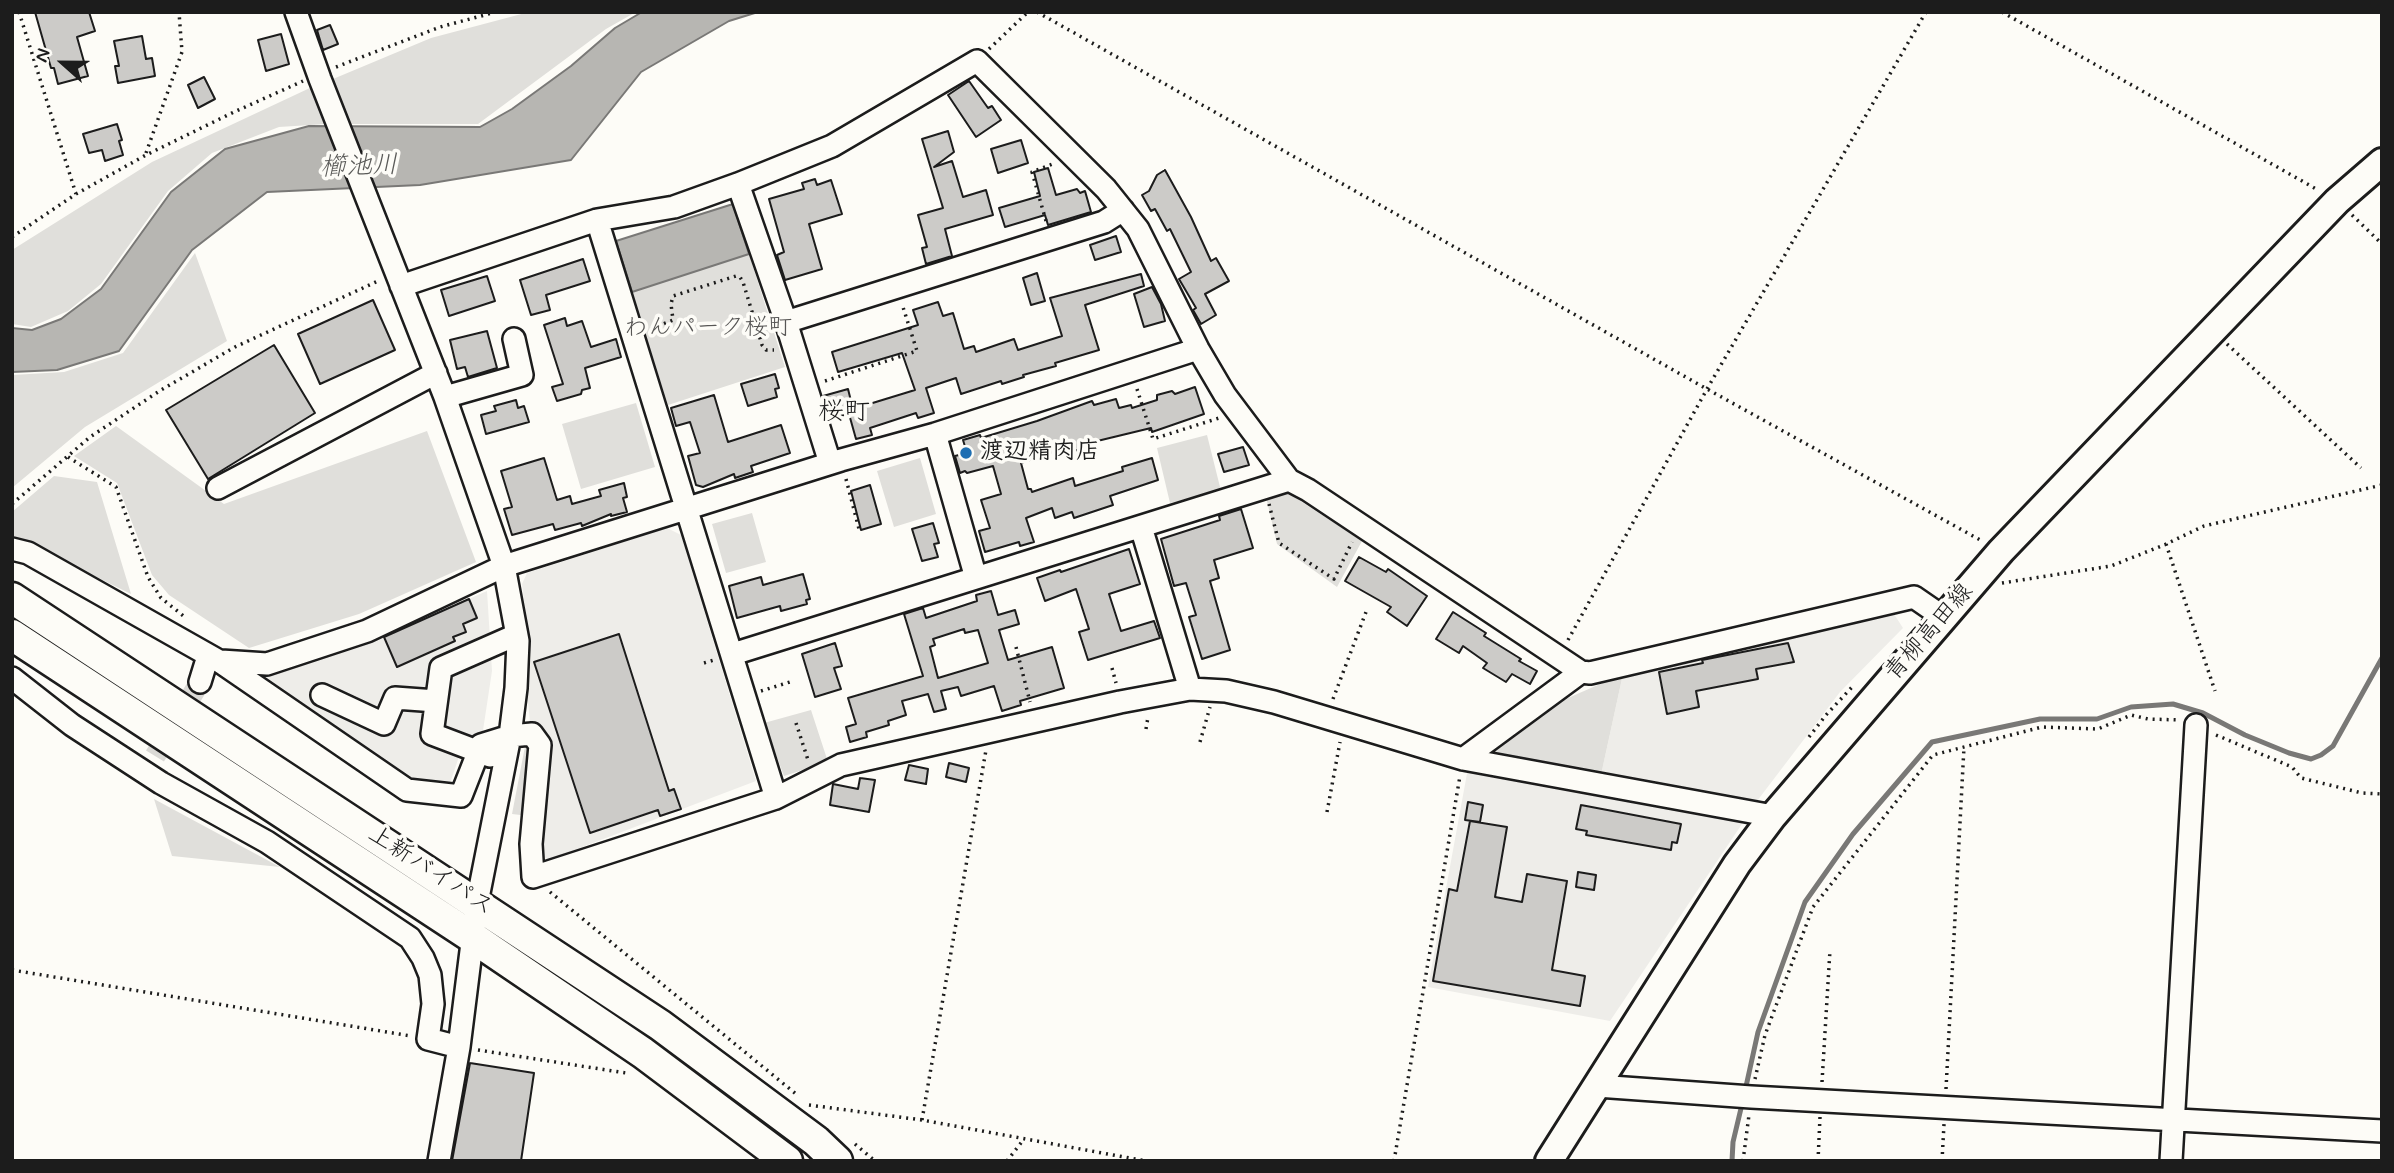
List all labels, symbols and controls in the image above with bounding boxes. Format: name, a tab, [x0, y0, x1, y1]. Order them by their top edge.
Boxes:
north arrow	[28, 28, 98, 98]
text: N	[29, 45, 57, 66]
water label: 櫛池川	[319, 151, 399, 185]
park label: わんパーク桜町	[624, 315, 792, 343]
district label: 桜町	[818, 398, 870, 430]
place label: 渡辺精肉店	[980, 439, 1100, 467]
marker: 渡辺精肉店	[958, 445, 974, 461]
street label: 青柳高田線	[1880, 578, 1980, 688]
street label: 上新バイパス	[362, 821, 498, 923]

